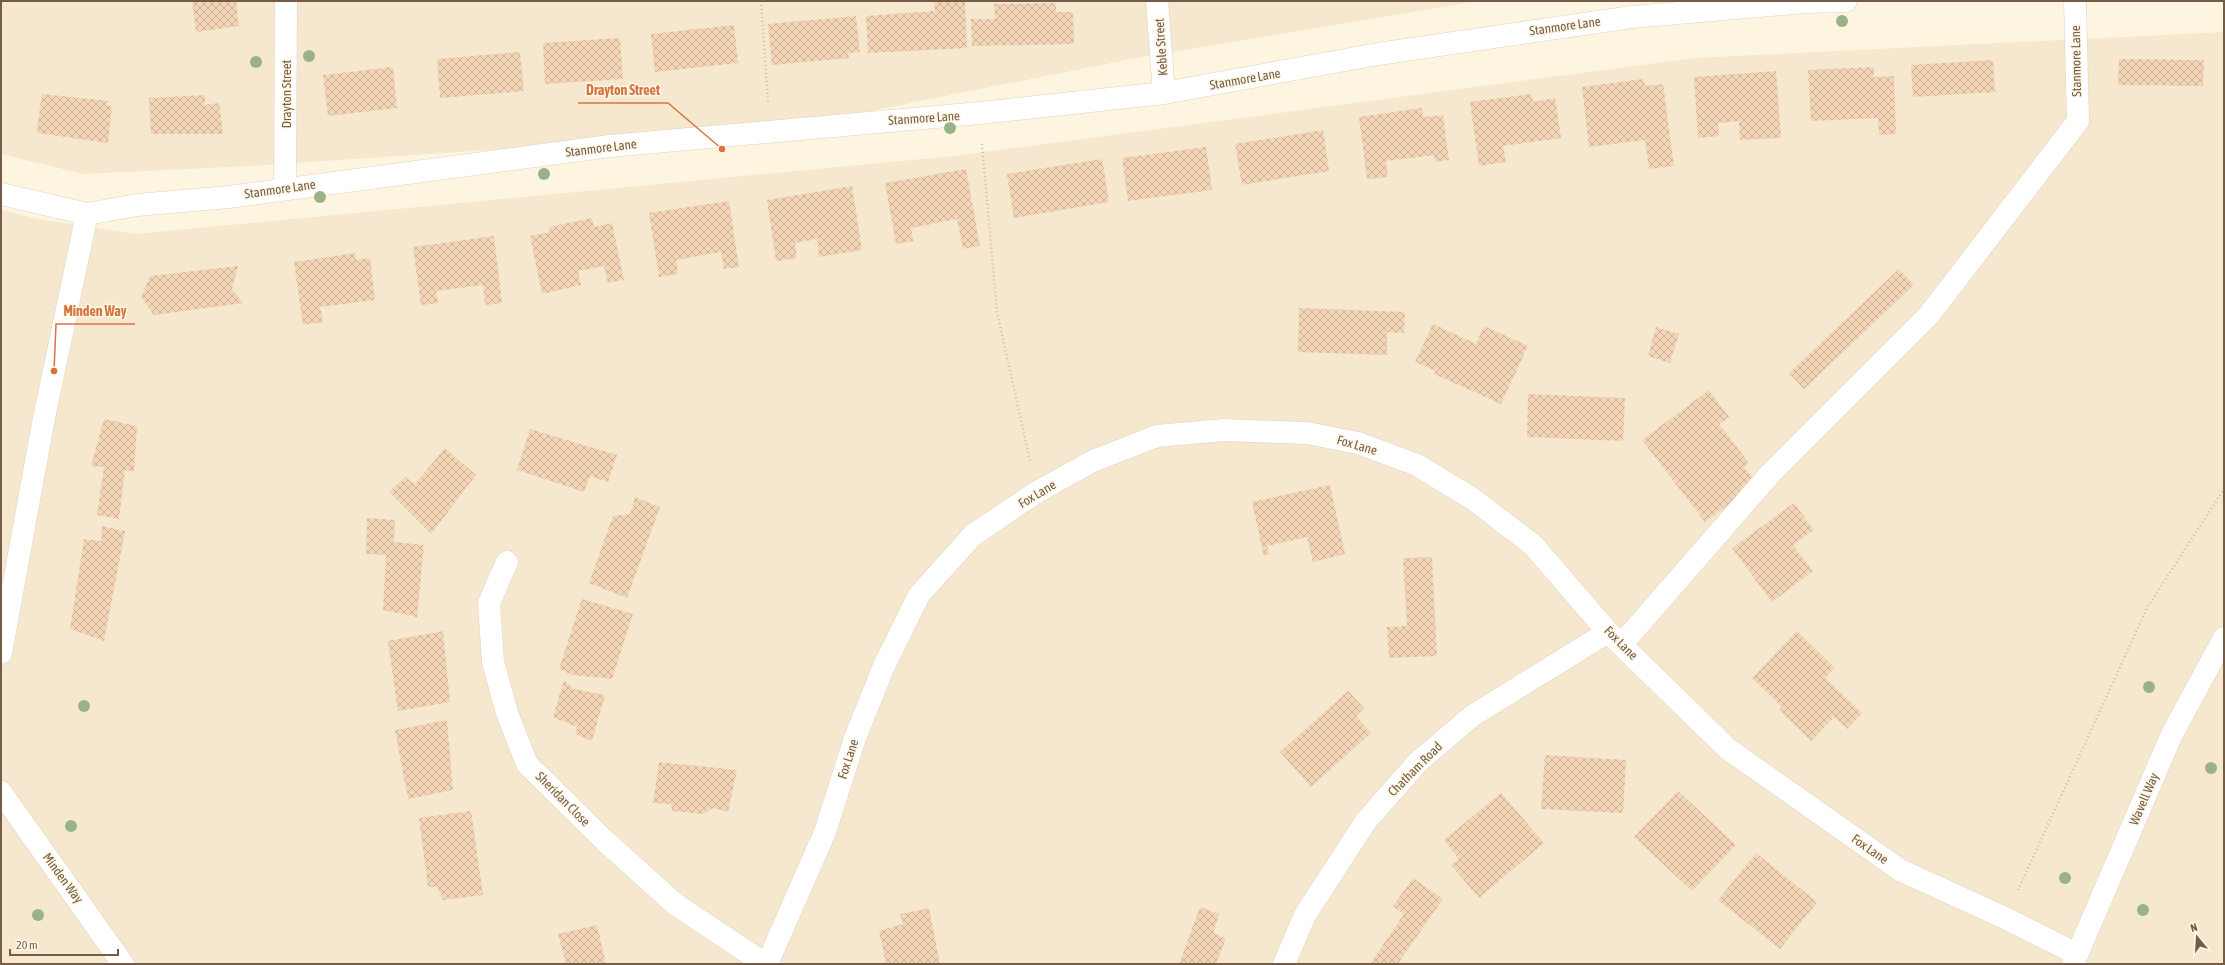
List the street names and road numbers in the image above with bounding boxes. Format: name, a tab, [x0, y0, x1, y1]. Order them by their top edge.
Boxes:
street label: Stanmore Lane	[1528, 14, 1602, 38]
street label: Keble Street	[1151, 17, 1170, 76]
street label: Stanmore Lane	[2068, 25, 2084, 97]
street label: Drayton Street	[279, 59, 294, 128]
street label: Stanmore Lane	[1208, 65, 1282, 93]
street label: Stanmore Lane	[888, 108, 960, 128]
street label: Stanmore Lane	[564, 136, 638, 160]
street label: Stanmore Lane	[243, 177, 317, 201]
street label: Fox Lane	[1335, 432, 1379, 458]
street label: Fox Lane	[1015, 477, 1059, 511]
street label: Fox Lane	[1601, 623, 1641, 663]
street label: Fox Lane	[834, 737, 862, 781]
street label: Chatham Road	[1385, 739, 1445, 799]
street label: Sheridan Close	[533, 769, 593, 829]
street label: Wavell Way	[2126, 770, 2162, 827]
street label: Fox Lane	[1849, 831, 1891, 867]
street label: Minden Way	[40, 850, 87, 907]

